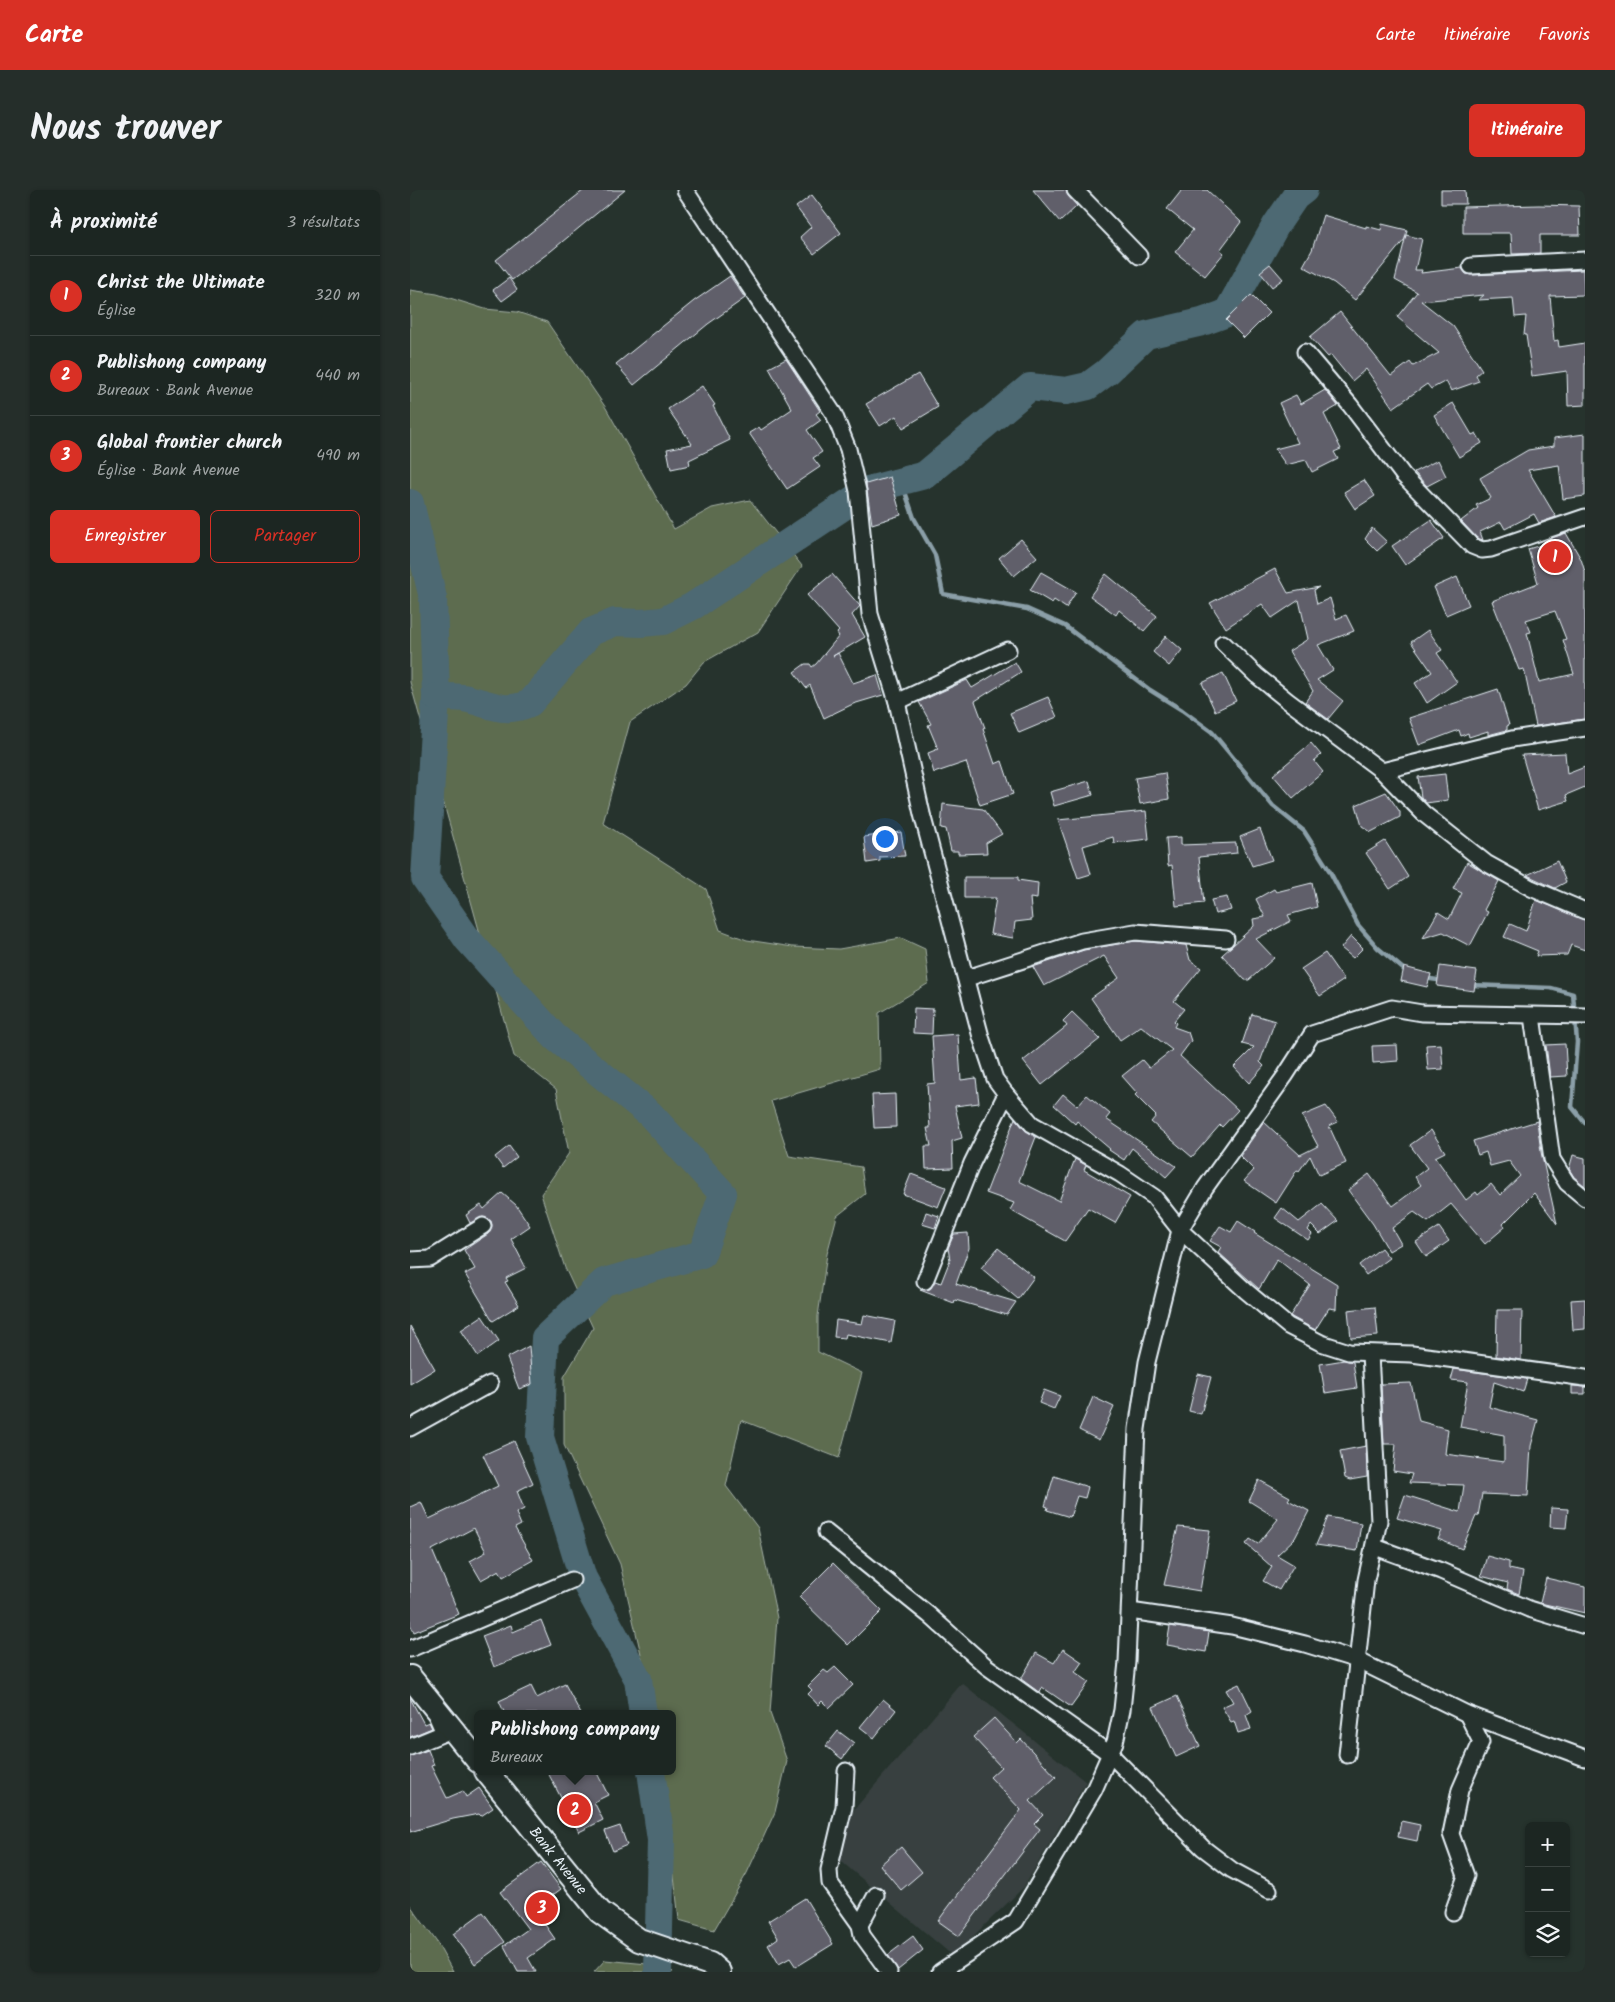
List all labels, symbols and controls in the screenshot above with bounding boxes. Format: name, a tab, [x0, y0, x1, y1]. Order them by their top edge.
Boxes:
text: Carte	[25, 16, 83, 55]
text: Carte	[1375, 21, 1415, 50]
text: Itinéraire	[1443, 21, 1510, 50]
text: Favoris	[1538, 21, 1590, 50]
text: Nous trouver	[30, 102, 221, 158]
button: Itinéraire	[1469, 104, 1585, 157]
text: À proximité	[50, 206, 157, 239]
text: 3 résultats	[287, 210, 360, 235]
text: Christ the Ultimate	[97, 268, 265, 298]
text: 1	[64, 283, 68, 308]
text: 320 m	[314, 283, 360, 308]
text: Église	[97, 298, 136, 323]
text: Publishong company	[97, 348, 266, 378]
text: 2	[61, 363, 71, 388]
text: 440 m	[315, 363, 360, 388]
text: Bureaux · Bank Avenue	[97, 378, 253, 403]
text: Global frontier church	[97, 428, 282, 458]
text: 3	[62, 443, 70, 468]
text: 490 m	[316, 443, 360, 468]
text: Église · Bank Avenue	[97, 458, 240, 483]
button: Enregistrer	[50, 510, 200, 563]
button: Partager	[210, 510, 360, 563]
pin: 1	[1539, 538, 1571, 576]
your location	[872, 826, 898, 852]
popup	[474, 1710, 676, 1775]
text: Publishong company	[490, 1715, 660, 1745]
text: Bureaux	[490, 1745, 543, 1770]
pin: 2	[559, 1791, 591, 1829]
street label: Bank Avenue	[522, 1822, 593, 1901]
map controls	[1525, 1822, 1570, 1957]
button: +	[1525, 1822, 1570, 1867]
button: −	[1525, 1867, 1570, 1912]
pin: 3	[526, 1889, 558, 1927]
button: layers	[1525, 1912, 1570, 1957]

